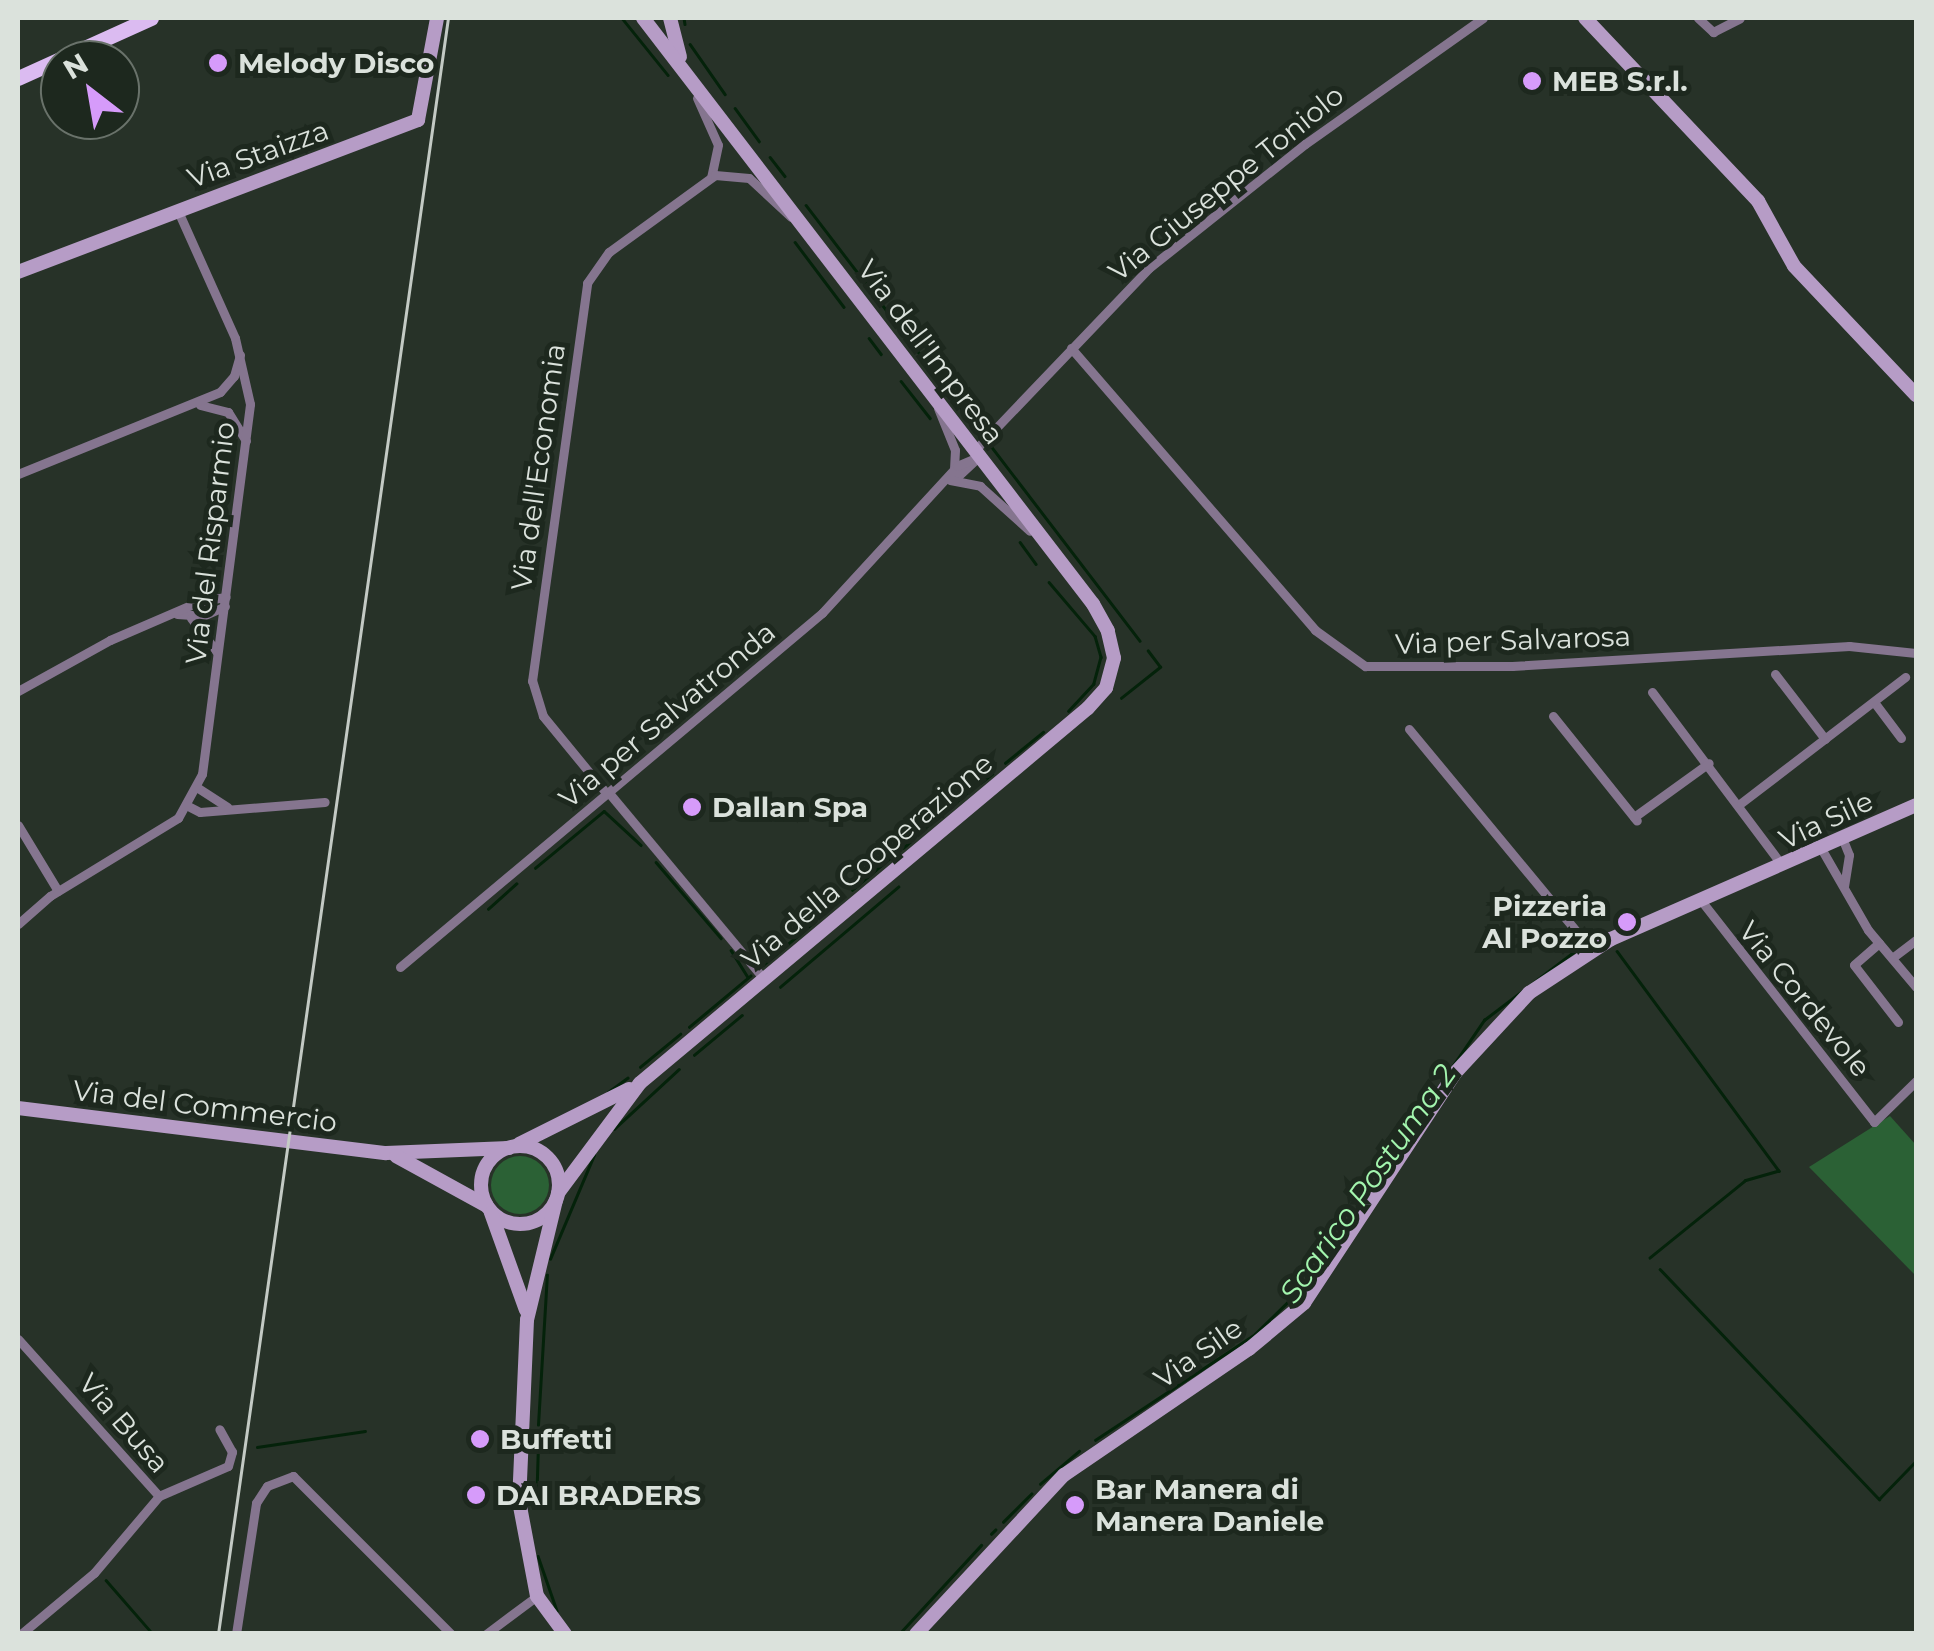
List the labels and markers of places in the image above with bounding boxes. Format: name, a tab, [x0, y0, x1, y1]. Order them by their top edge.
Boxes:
place label: Melody Disco	[238, 46, 434, 80]
marker: Melody Disco	[207, 52, 229, 74]
place label: MEB S.r.l.	[1552, 64, 1688, 98]
marker: MEB S.r.l.	[1521, 70, 1543, 92]
place label: Dallan Spa	[712, 790, 868, 824]
marker: Dallan Spa	[681, 796, 703, 818]
place label: Pizzeria Al Pozzo	[1482, 889, 1607, 955]
marker: Pizzeria Al Pozzo	[1616, 911, 1638, 933]
place label: Buffetti	[500, 1422, 612, 1456]
marker: Buffetti	[469, 1428, 491, 1450]
place label: Bar Manera di Manera Daniele	[1095, 1472, 1324, 1538]
place label: DAI BRADERS	[496, 1478, 701, 1512]
marker: DAI BRADERS	[465, 1484, 487, 1506]
marker: Bar Manera di Manera Daniele	[1064, 1494, 1086, 1516]

